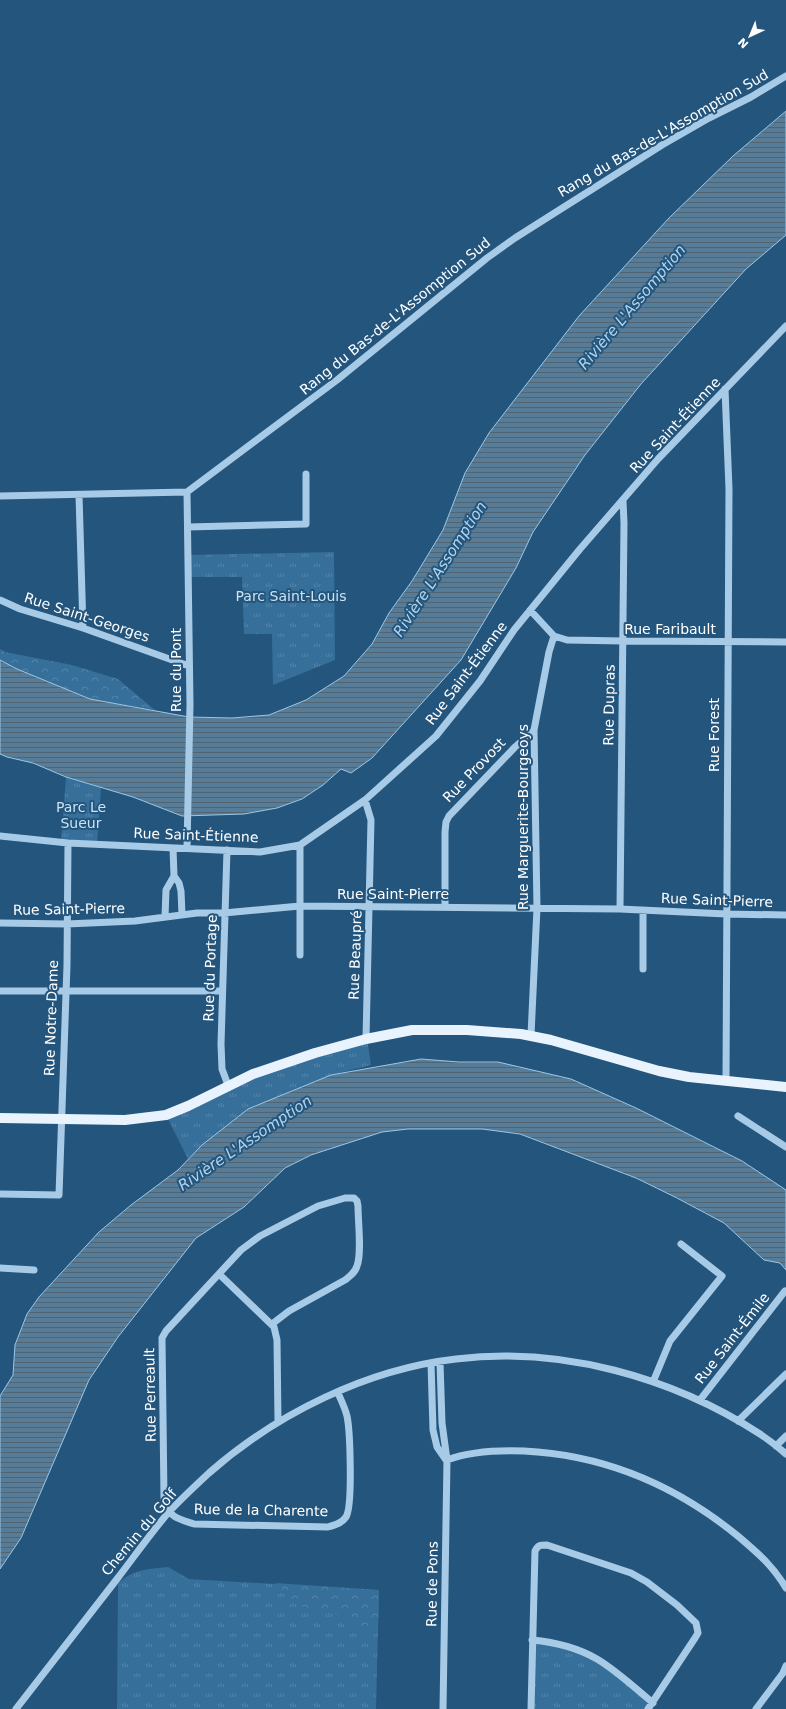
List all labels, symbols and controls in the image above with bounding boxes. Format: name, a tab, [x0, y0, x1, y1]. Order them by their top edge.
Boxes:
north arrow	[730, 16, 770, 56]
text: N	[736, 35, 751, 51]
street label: Rang du Bas-de-L'Assomption Sud	[555, 66, 771, 200]
street label: Rang du Bas-de-L'Assomption Sud	[297, 234, 493, 398]
water label: Rivière L'Assomption	[575, 241, 689, 373]
street label: Rue Saint-Étienne	[627, 374, 723, 476]
water label: Rivière L'Assomption	[390, 498, 490, 640]
park label: Parc Saint-Louis	[236, 588, 346, 604]
street label: Rue Saint-Georges	[22, 589, 152, 645]
street label: Rue Saint-Étienne	[422, 618, 510, 728]
street label: Rue Faribault	[624, 621, 716, 637]
street label: Rue du Pont	[168, 627, 184, 712]
street label: Rue Dupras	[600, 664, 618, 746]
street label: Rue Forest	[706, 697, 722, 772]
street label: Rue Marguerite-Bourgeoys	[515, 724, 531, 910]
street label: Rue Provost	[439, 734, 509, 805]
park label: Parc Le Sueur	[56, 799, 106, 831]
street label: Rue Saint-Étienne	[133, 825, 259, 845]
street label: Rue Saint-Pierre	[337, 886, 449, 902]
street label: Rue Saint-Pierre	[661, 890, 773, 910]
street label: Rue Saint-Pierre	[13, 900, 125, 918]
street label: Rue Beaupré	[345, 910, 365, 1000]
street label: Rue du Portage	[200, 914, 220, 1022]
street label: Rue Notre-Dame	[41, 960, 61, 1076]
water label: Rivière L'Assomption	[175, 1092, 315, 1194]
street label: Rue Saint-Émile	[692, 1289, 772, 1387]
street label: Rue Perreault	[141, 1347, 159, 1442]
street label: Chemin du Golf	[98, 1484, 181, 1579]
street label: Rue de la Charente	[194, 1501, 328, 1519]
street label: Rue de Pons	[423, 1541, 441, 1627]

